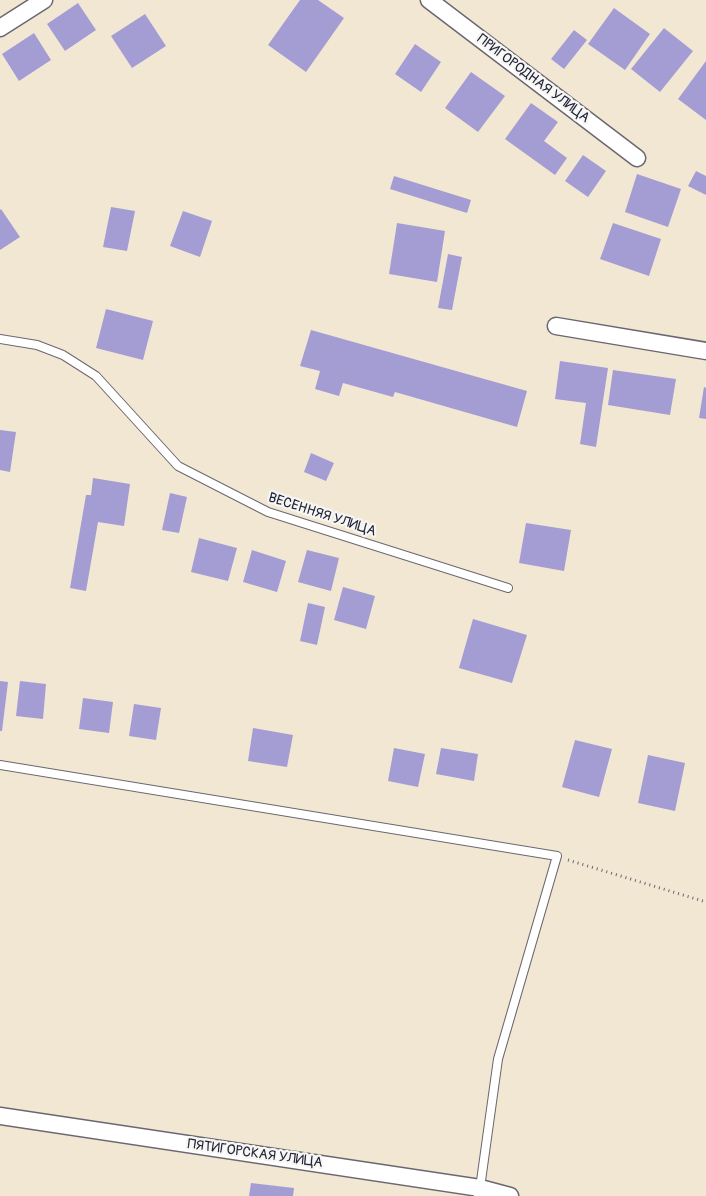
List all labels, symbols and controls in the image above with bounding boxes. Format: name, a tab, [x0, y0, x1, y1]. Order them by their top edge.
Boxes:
street label: ПРИГОРОДНАЯ УЛИЦА	[473, 31, 593, 127]
street label: ВЕСЕННЯЯ УЛИЦА	[266, 490, 378, 540]
street label: ПЯТИГОРСКАЯ УЛИЦА	[186, 1136, 324, 1172]

